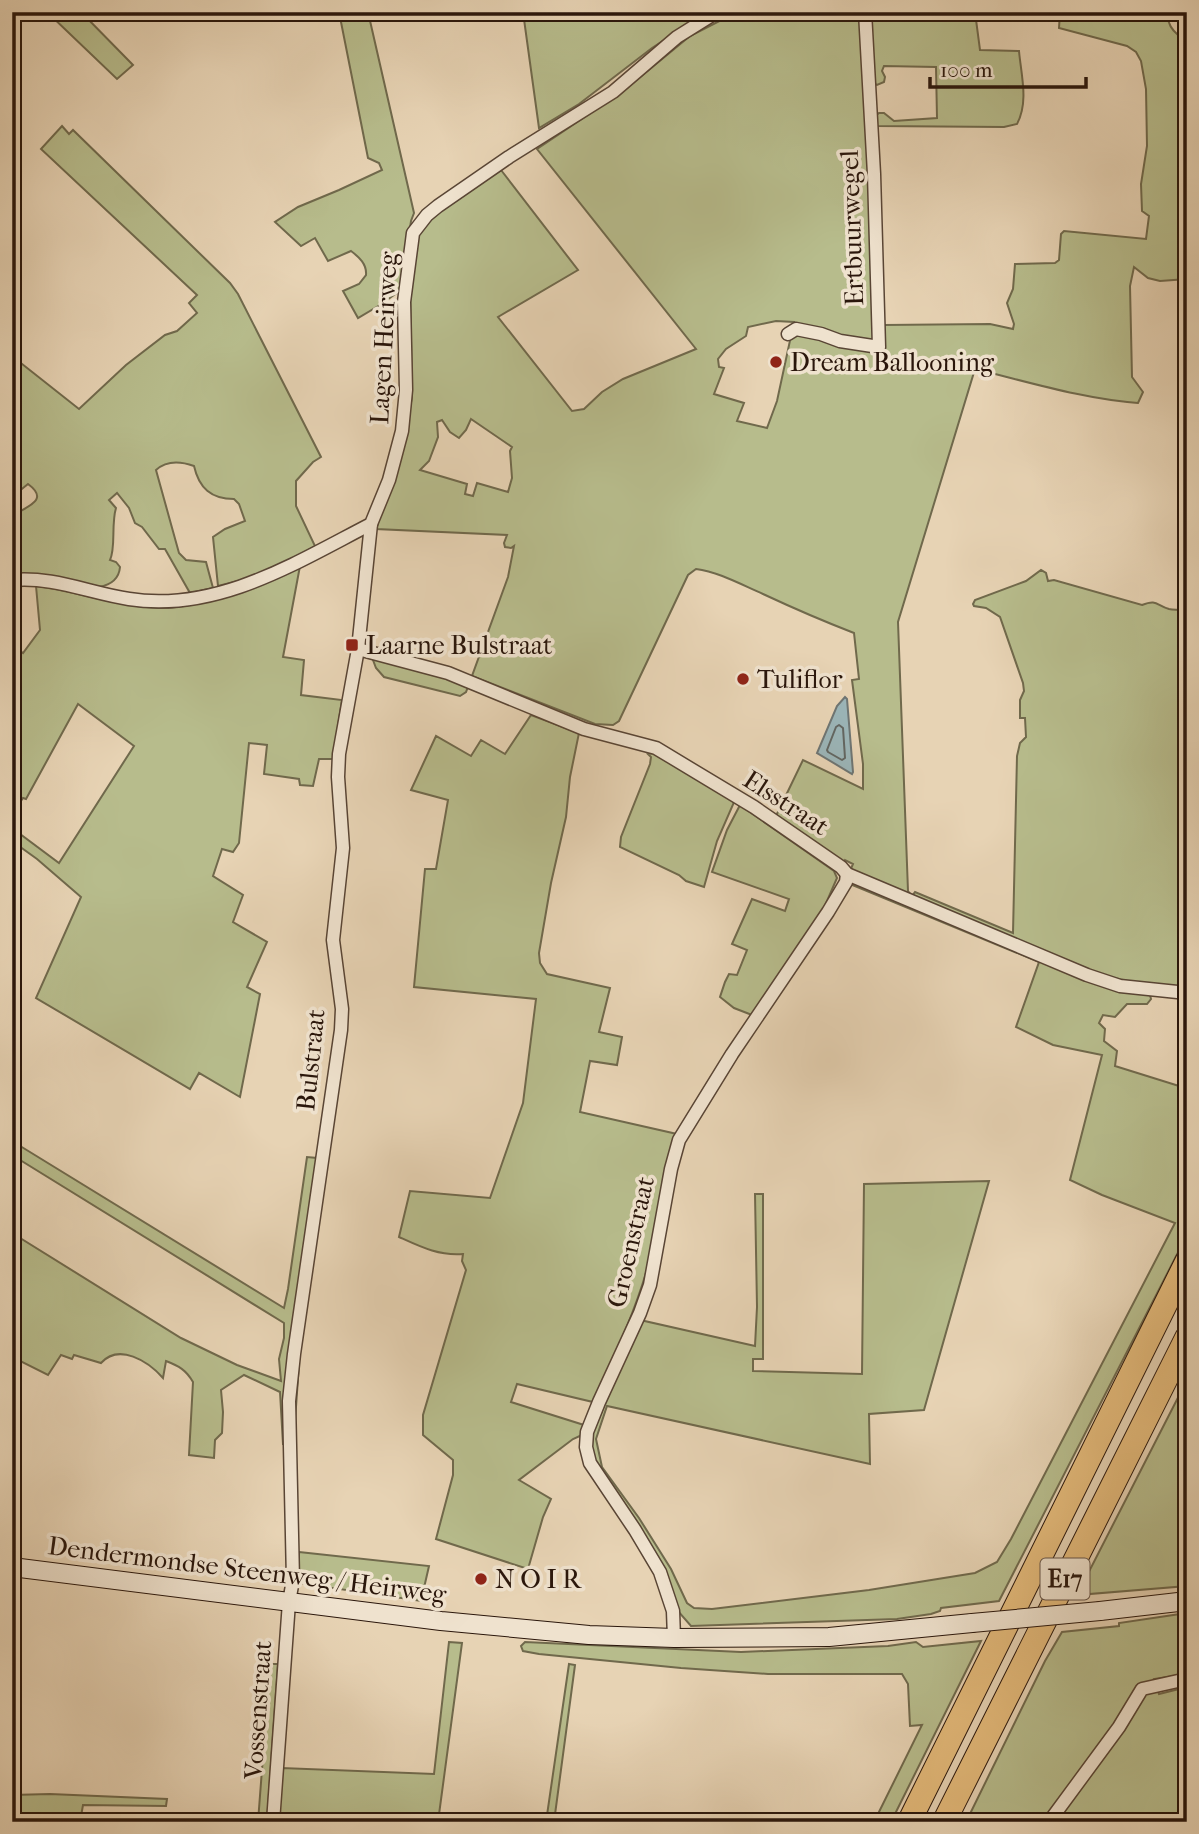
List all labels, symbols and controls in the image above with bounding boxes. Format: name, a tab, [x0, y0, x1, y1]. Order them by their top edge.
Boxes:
scale bar	[930, 46, 1085, 90]
text: 100 m	[940, 58, 993, 82]
street label: Ertbuurwegel	[834, 150, 870, 306]
street label: Lagen Heirweg	[364, 250, 404, 425]
place label: Dream Ballooning	[790, 347, 995, 378]
marker: Dream Ballooning	[768, 354, 784, 370]
place label: Laarne Bulstraat	[366, 630, 553, 661]
marker: Laarne Bulstraat	[344, 637, 360, 653]
place label: Tuliflor	[757, 664, 842, 695]
marker: Tuliflor	[735, 671, 751, 687]
street label: Elsstraat	[737, 764, 835, 843]
street label: Bulstraat	[290, 1007, 332, 1112]
street label: Groenstraat	[601, 1173, 661, 1311]
street label: Dendermondse Steenweg / Heirweg	[46, 1530, 449, 1610]
road number: E17	[1040, 1559, 1090, 1600]
place label: N O I R	[495, 1564, 582, 1595]
marker: N O I R	[473, 1571, 489, 1587]
street label: Vossenstraat	[238, 1639, 278, 1781]

